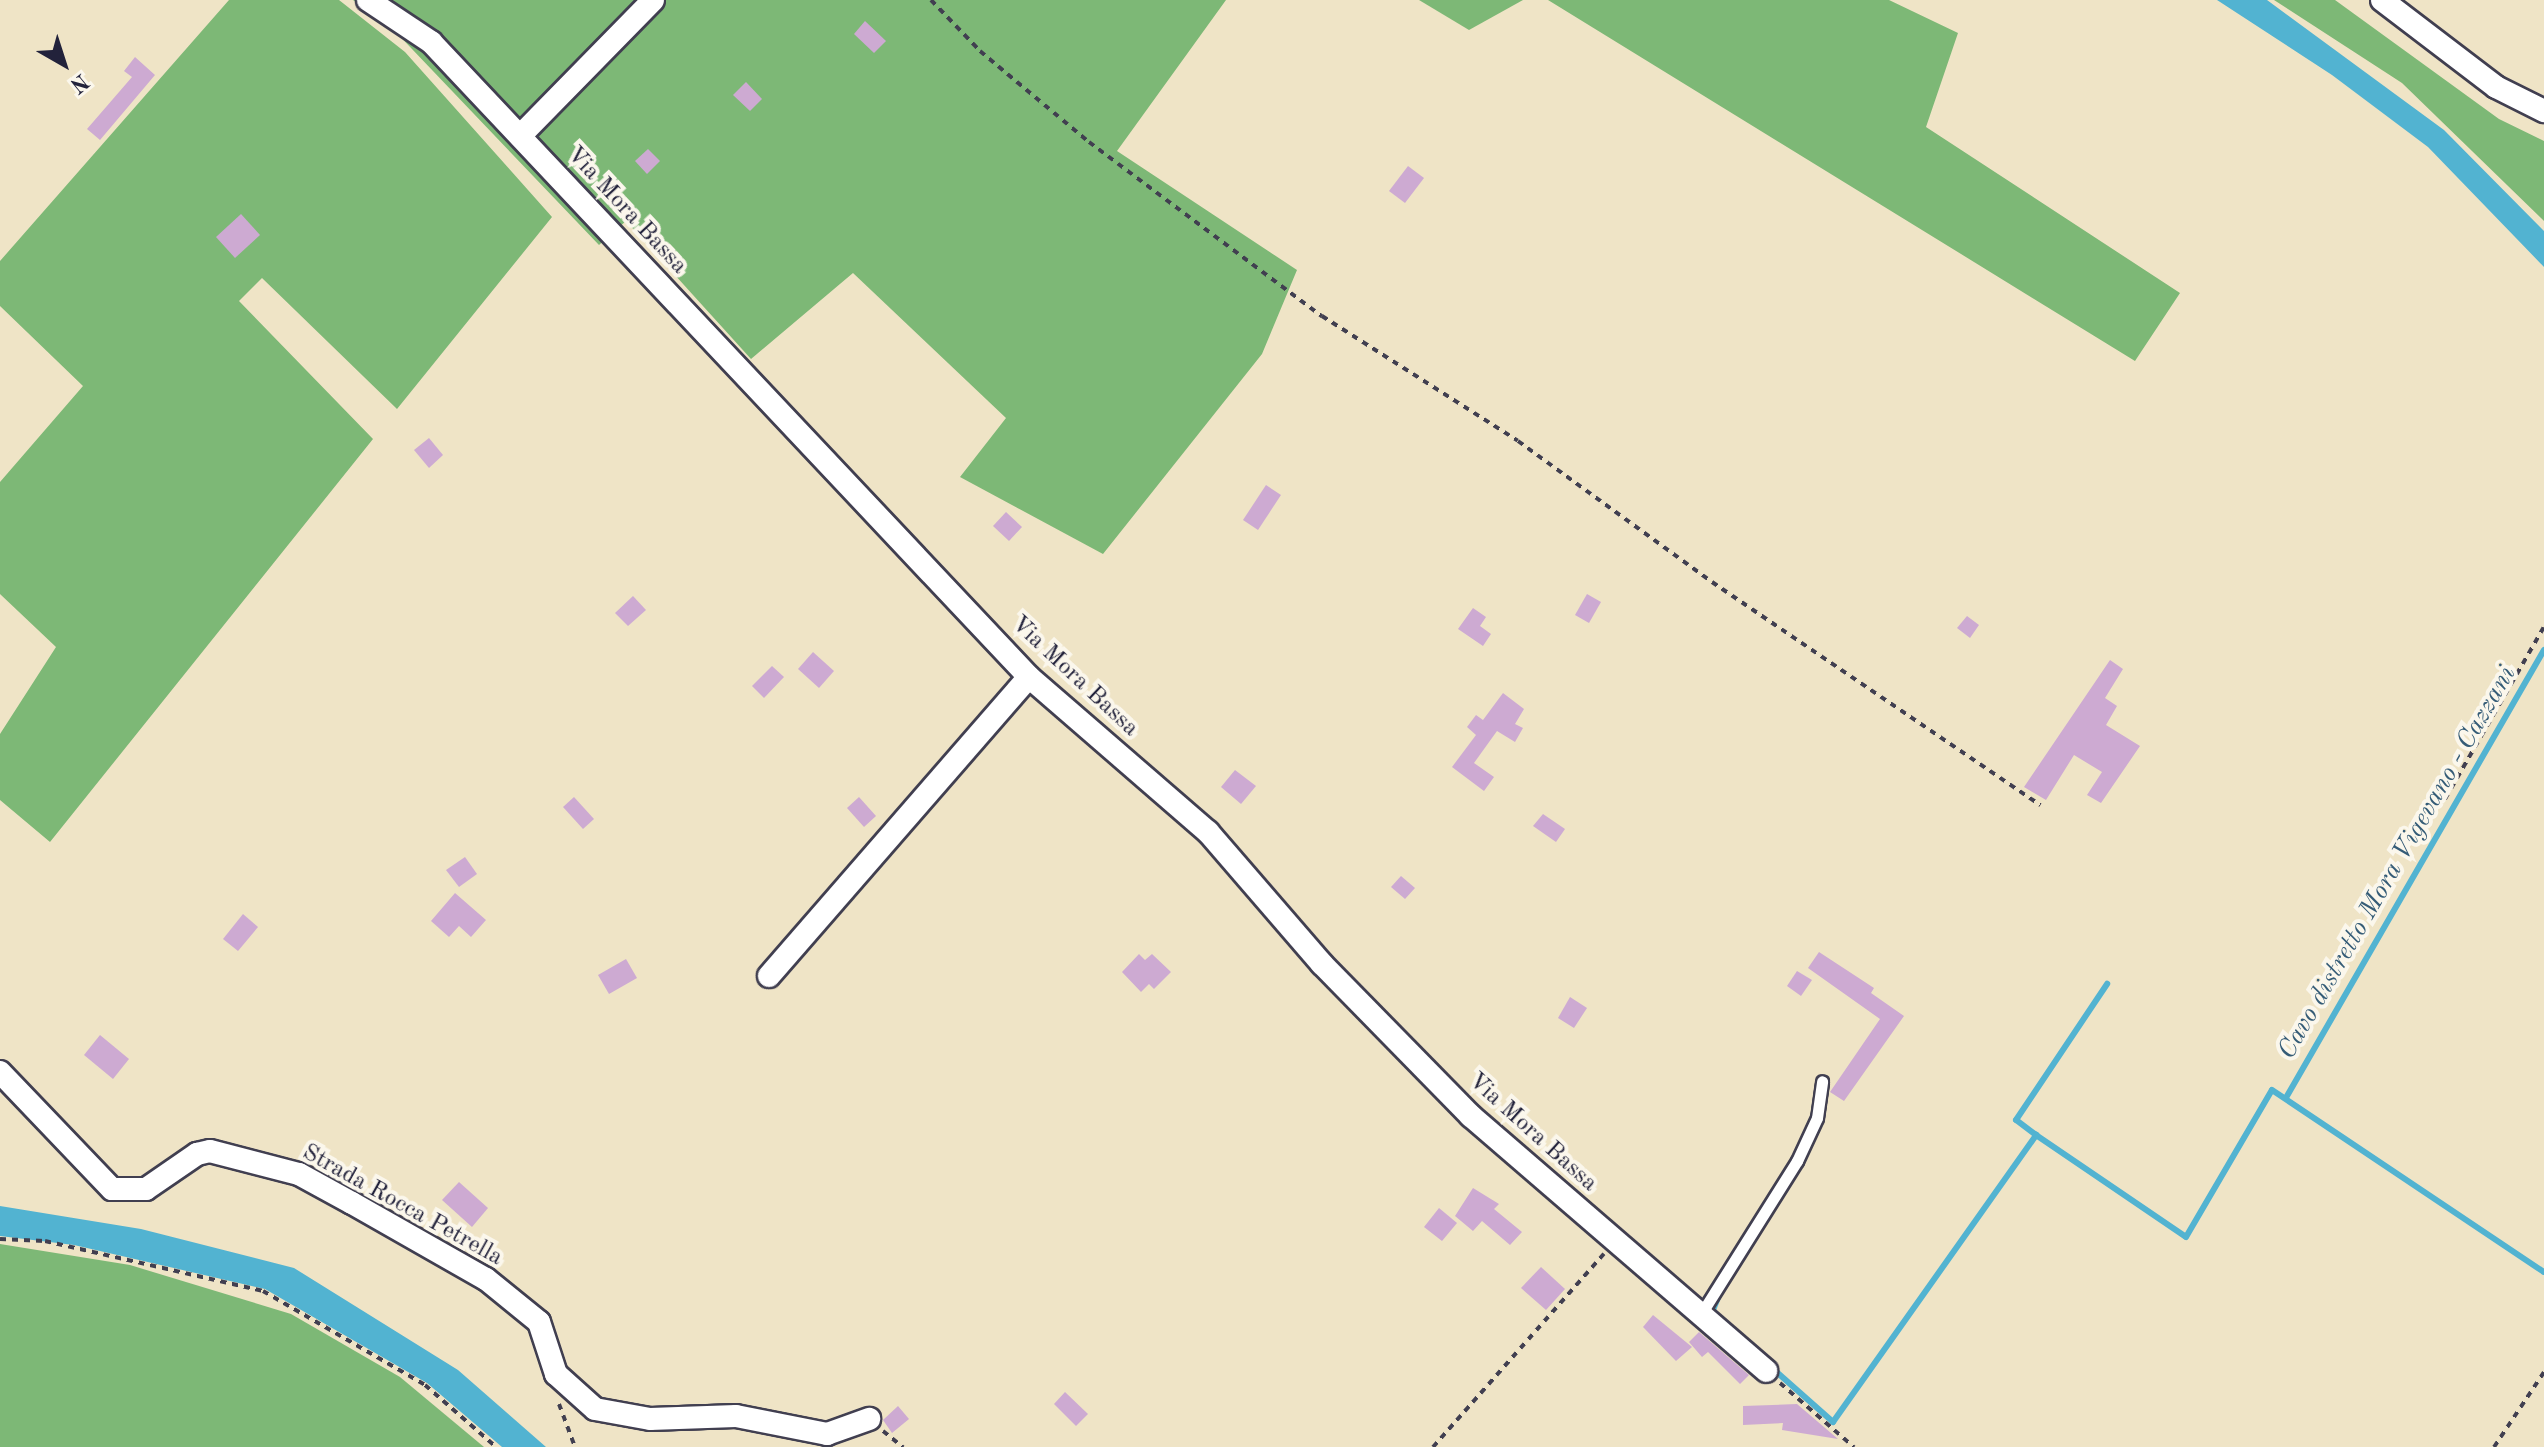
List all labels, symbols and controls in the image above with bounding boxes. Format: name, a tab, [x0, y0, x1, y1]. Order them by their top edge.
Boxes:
north arrow	[24, 24, 104, 104]
text: N	[66, 69, 93, 96]
street label: Via Mora Bassa	[560, 141, 692, 281]
street label: Via Mora Bassa	[1004, 611, 1144, 743]
water label: Cavo distretto Mora Vigevano - Cazzani	[2272, 661, 2524, 1065]
street label: Via Mora Bassa	[1461, 1067, 1603, 1199]
street label: Strada Rocca Petrella	[297, 1139, 507, 1273]

